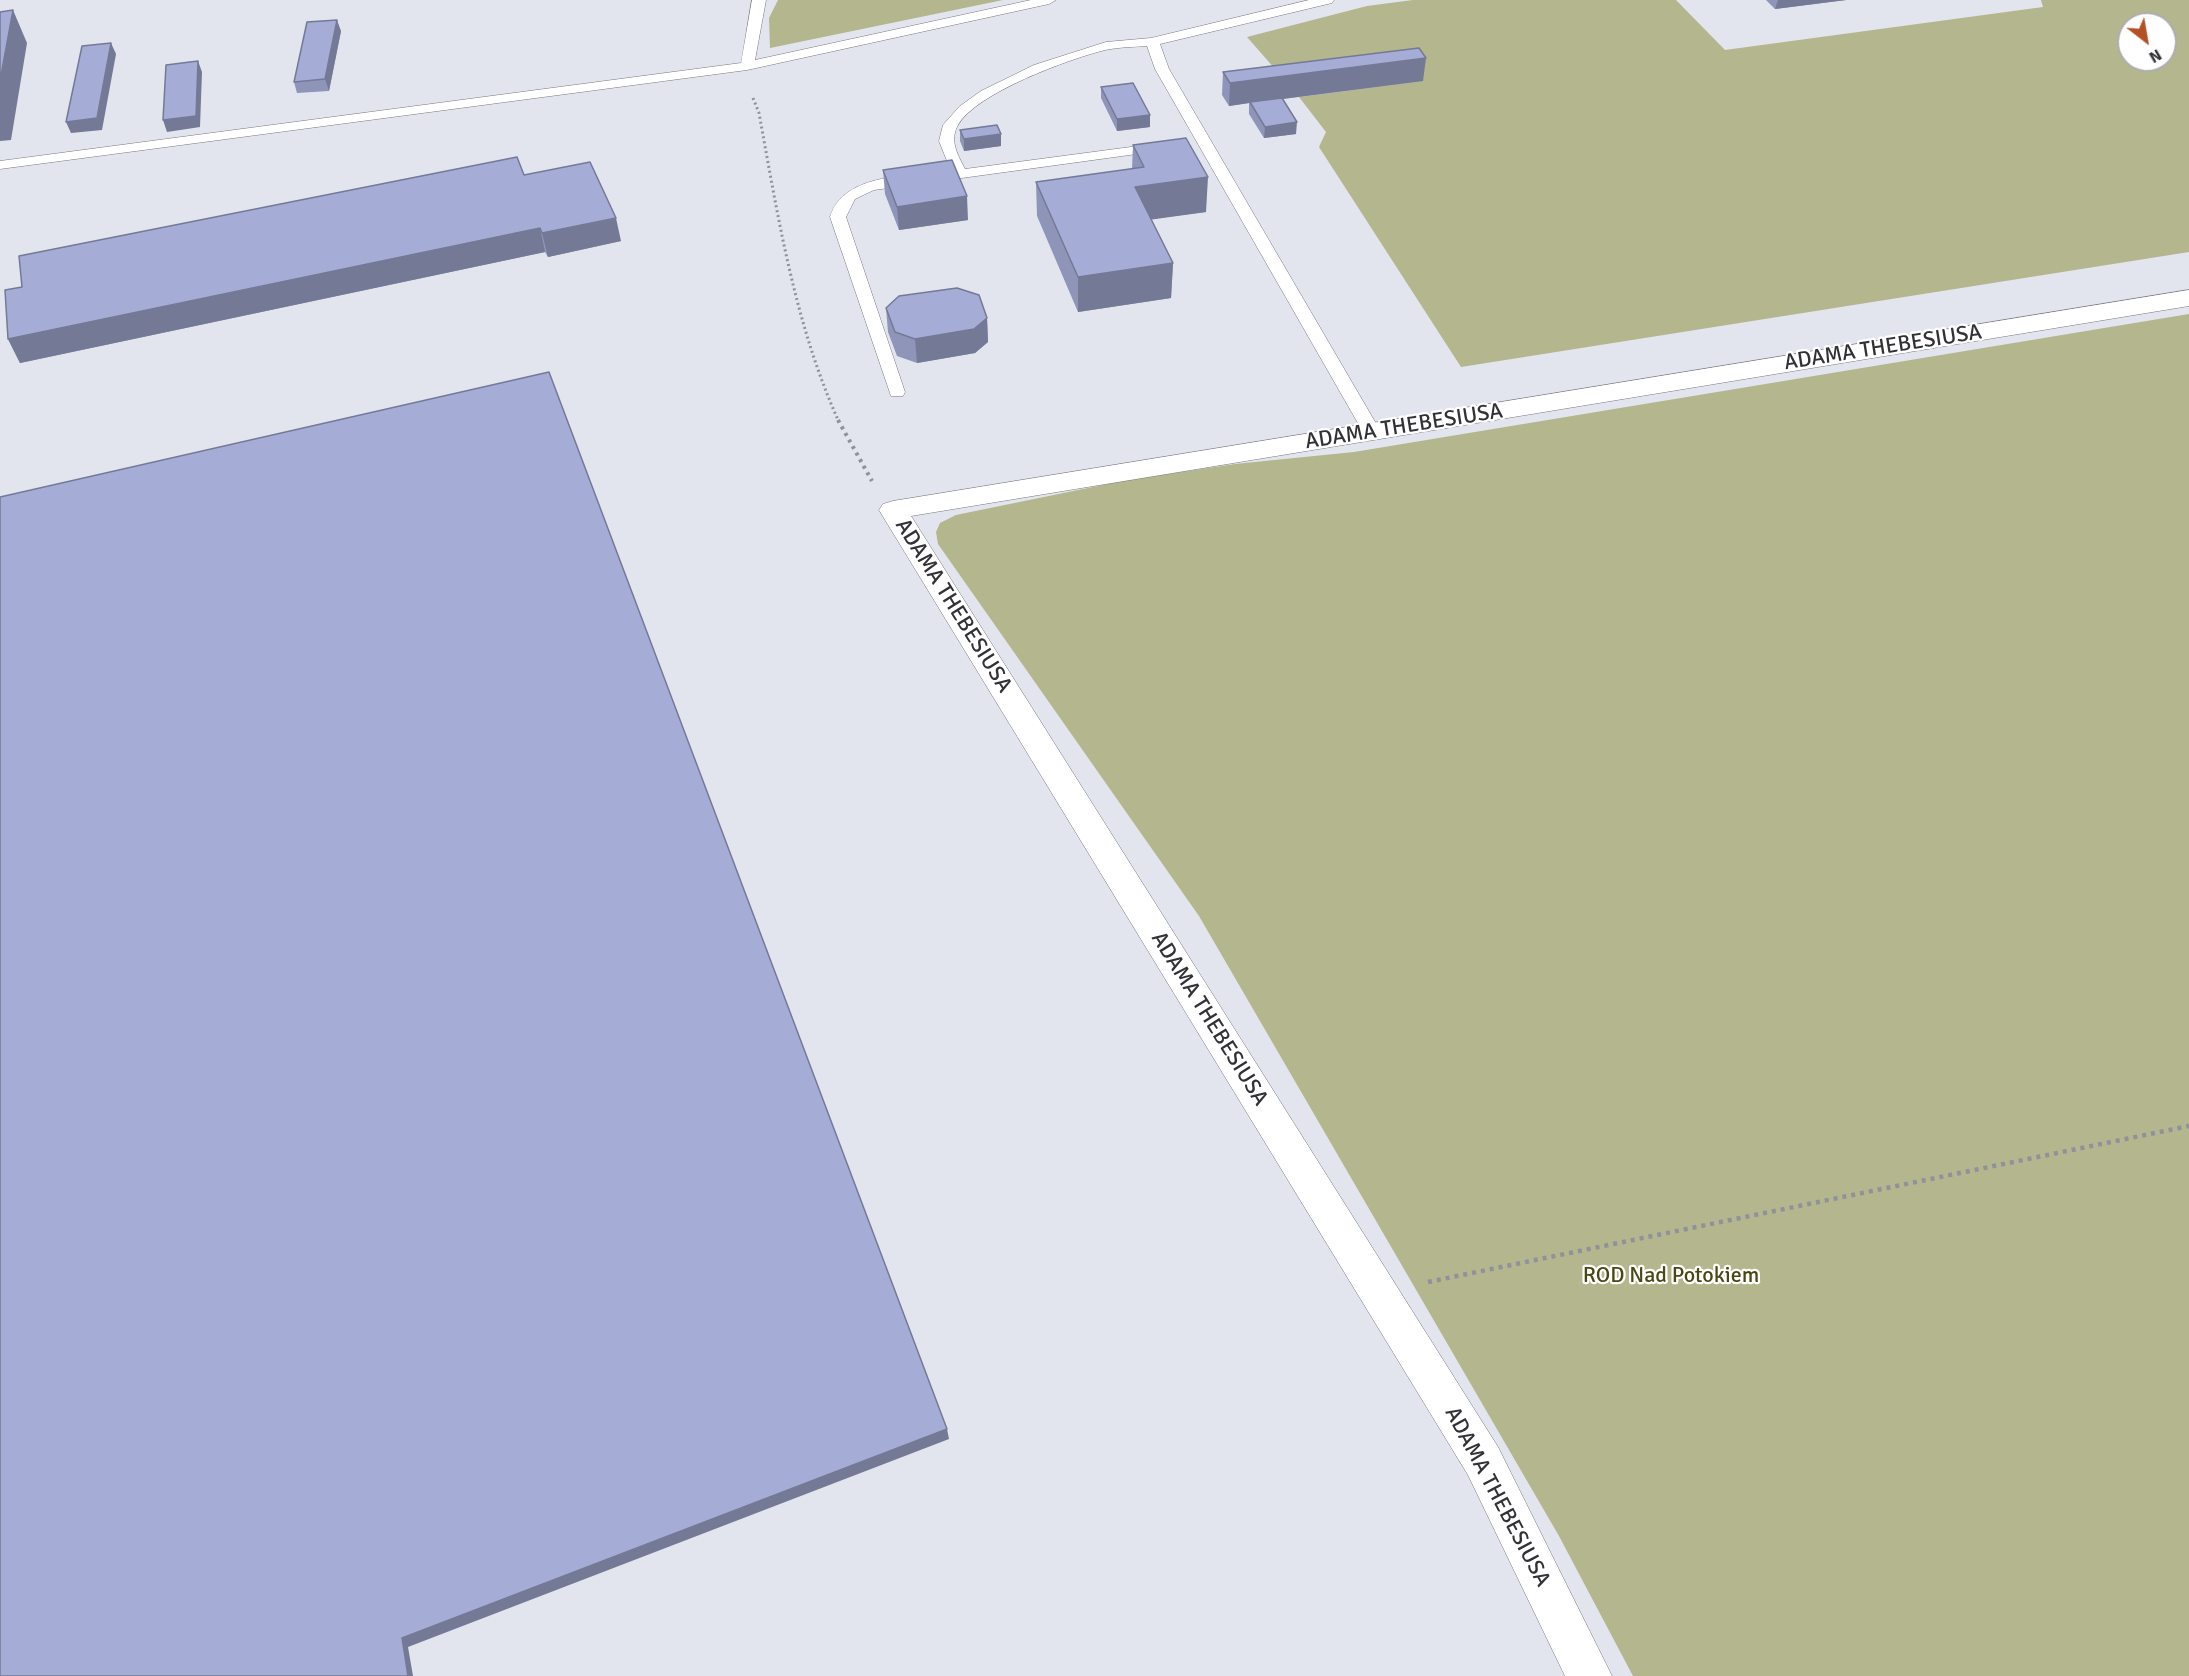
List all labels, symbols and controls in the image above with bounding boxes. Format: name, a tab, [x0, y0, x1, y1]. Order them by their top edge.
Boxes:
north arrow	[2117, 12, 2177, 72]
text: N	[2145, 44, 2165, 67]
street label: ADAMA THEBESIUSA	[1782, 319, 1984, 377]
street label: ADAMA THEBESIUSA	[1303, 398, 1505, 456]
street label: ADAMA THEBESIUSA	[889, 514, 1017, 698]
street label: ADAMA THEBESIUSA	[1145, 927, 1273, 1111]
park label: ROD Nad Potokiem	[1583, 1263, 1759, 1289]
street label: ADAMA THEBESIUSA	[1438, 1403, 1556, 1591]

